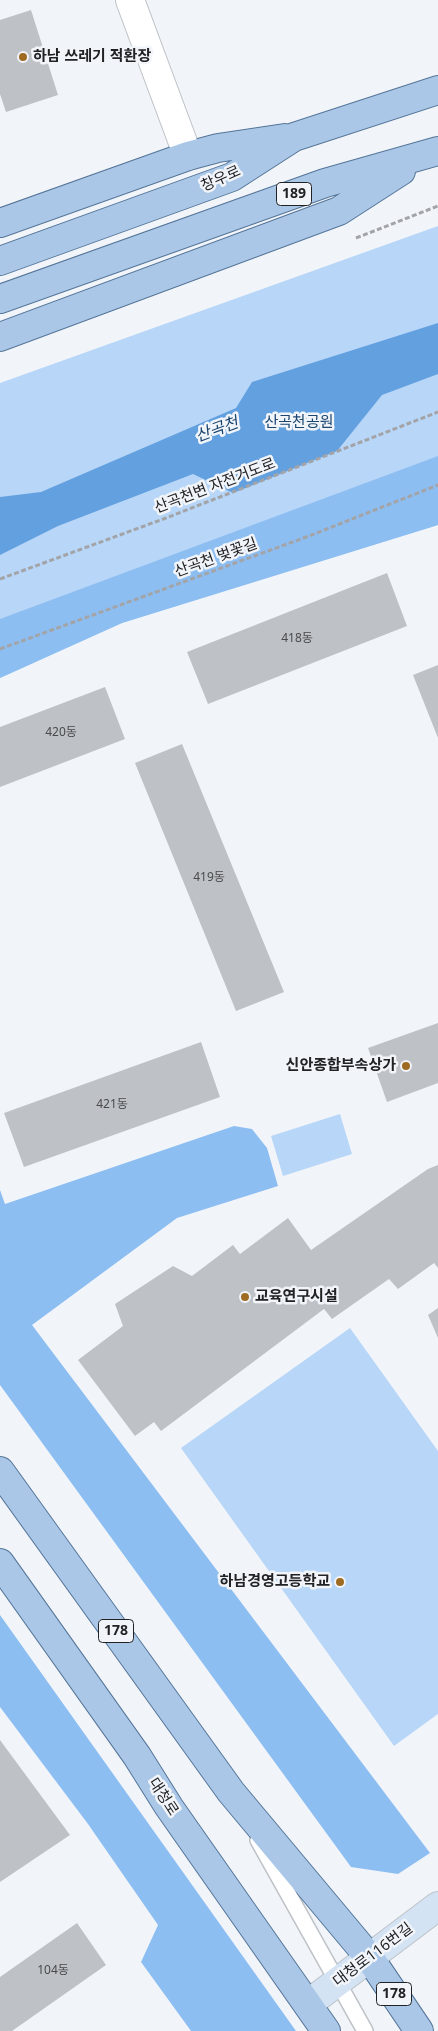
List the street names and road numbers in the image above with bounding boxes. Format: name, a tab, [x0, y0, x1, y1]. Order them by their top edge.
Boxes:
street label: 창우로	[198, 162, 244, 196]
road number: 189	[276, 182, 312, 205]
street label: 산곡천변 자전거도로	[152, 455, 278, 517]
street label: 산곡천 벚꽃길	[172, 535, 260, 581]
road number: 178	[98, 1620, 134, 1642]
street label: 대청로	[144, 1775, 182, 1819]
street label: 대청로116번길	[330, 1919, 416, 1991]
road number: 178	[376, 1982, 412, 2006]

